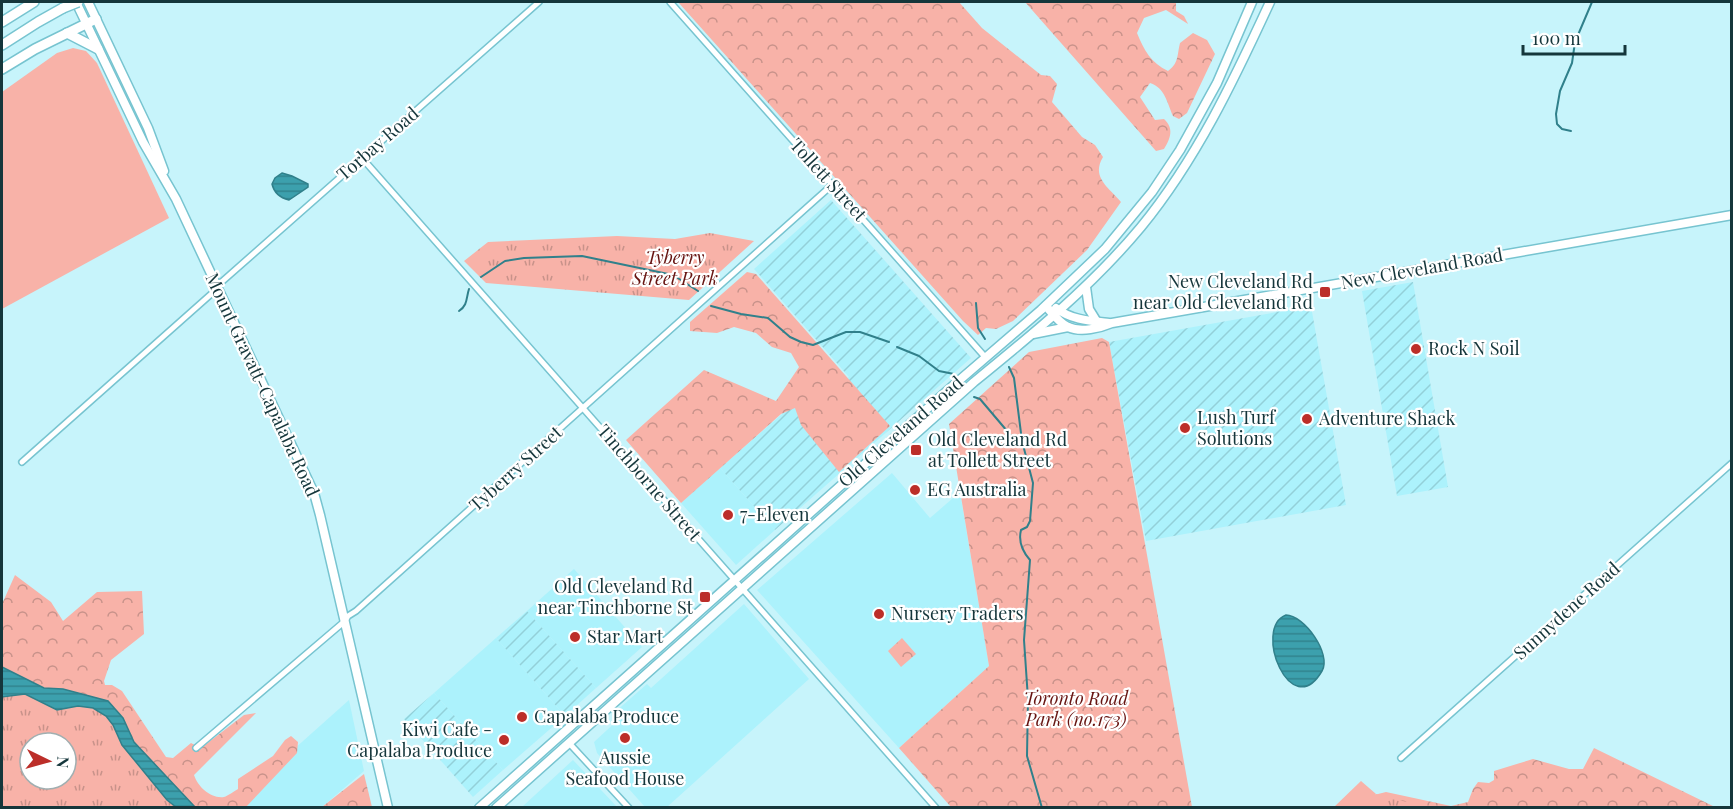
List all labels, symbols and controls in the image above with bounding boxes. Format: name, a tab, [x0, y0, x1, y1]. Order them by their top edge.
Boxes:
scale bar	[1523, 18, 1625, 56]
text: 100 m	[1532, 26, 1581, 50]
street label: Torbay Road	[331, 101, 424, 185]
street label: Tollett Street	[785, 133, 873, 226]
street label: New Cleveland Road	[1339, 242, 1505, 294]
park label: Tyberry Street Park	[631, 245, 718, 290]
street label: Mount Gravatt-Capalaba Road	[200, 269, 326, 501]
place label: New Cleveland Rd near Old Cleveland Rd	[1133, 269, 1314, 314]
marker: New Cleveland Rd near Old Cleveland Rd	[1318, 285, 1332, 299]
place label: Rock N Soil	[1428, 336, 1520, 360]
marker: Rock N Soil	[1409, 342, 1423, 356]
street label: Old Cleveland Road	[833, 370, 968, 492]
place label: Lush Turf Solutions	[1197, 405, 1277, 450]
place label: Adventure Shack	[1318, 406, 1455, 430]
marker: Adventure Shack	[1300, 412, 1314, 426]
street label: Tinchborne Street	[592, 419, 708, 546]
street label: Tyberry Street	[464, 420, 567, 516]
marker: Lush Turf Solutions	[1178, 421, 1192, 435]
place label: Old Cleveland Rd at Tollett Street	[928, 427, 1068, 472]
marker: Old Cleveland Rd at Tollett Street	[909, 443, 923, 457]
place label: EG Australia	[927, 477, 1027, 501]
marker: EG Australia	[908, 483, 922, 497]
place label: 7-Eleven	[740, 502, 810, 526]
marker: 7-Eleven	[721, 508, 735, 522]
street label: Sunnydene Road	[1508, 556, 1625, 664]
place label: Old Cleveland Rd near Tinchborne St	[538, 574, 694, 619]
marker: Old Cleveland Rd near Tinchborne St	[698, 590, 712, 604]
place label: Nursery Traders	[891, 601, 1024, 625]
marker: Nursery Traders	[872, 607, 886, 621]
place label: Star Mart	[587, 624, 664, 648]
marker: Star Mart	[568, 630, 582, 644]
park label: Toronto Road Park (no.173)	[1024, 686, 1129, 731]
place label: Capalaba Produce	[534, 704, 679, 728]
marker: Capalaba Produce	[515, 710, 529, 724]
place label: Kiwi Cafe - Capalaba Produce	[347, 717, 492, 762]
north arrow	[18, 731, 78, 791]
marker: Aussie Seafood House	[618, 731, 632, 745]
marker: Kiwi Cafe - Capalaba Produce	[497, 733, 511, 747]
place label: Aussie Seafood House	[566, 745, 684, 790]
text: N	[52, 756, 74, 769]

